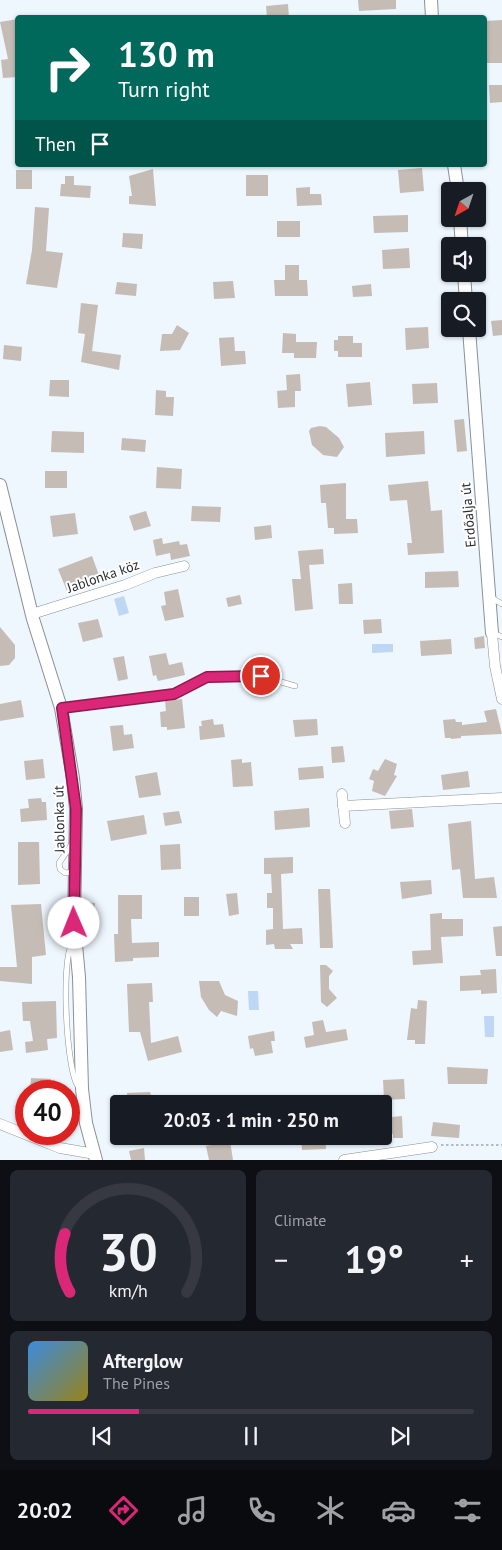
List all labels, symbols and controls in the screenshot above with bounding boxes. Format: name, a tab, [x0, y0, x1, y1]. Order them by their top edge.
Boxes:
text: 130 m	[118, 31, 215, 77]
icon: right	[35, 35, 100, 100]
text: Turn right	[118, 75, 210, 103]
icon: arrive	[86, 130, 114, 158]
text: Then	[35, 132, 76, 156]
north arrow	[441, 182, 486, 228]
map controls	[441, 182, 486, 337]
button: sound	[441, 237, 486, 282]
button: search	[441, 292, 486, 337]
street label: Erdőalja út	[456, 482, 480, 548]
street label: Jablonka köz	[64, 555, 142, 597]
pin	[240, 655, 282, 697]
icon: arrive	[247, 662, 275, 690]
street label: Jablonka út	[49, 785, 69, 854]
position arrow	[47, 896, 99, 948]
speed limit sign: 40	[15, 1080, 80, 1145]
text: 20:03 · 1 min · 250 m	[163, 1108, 339, 1132]
text: Climate	[274, 1210, 326, 1230]
text: 30	[99, 1218, 157, 1285]
text: 19°	[344, 1234, 404, 1283]
text: −	[274, 1241, 288, 1278]
text: +	[460, 1241, 474, 1278]
text: km/h	[108, 1279, 148, 1302]
text: Afterglow	[103, 1349, 183, 1373]
text: The Pines	[103, 1373, 170, 1393]
icon: previous	[88, 1422, 116, 1450]
icon: pause	[237, 1422, 265, 1450]
icon: next	[386, 1422, 414, 1450]
icon: directions	[106, 1493, 141, 1528]
icon: music	[175, 1493, 210, 1528]
icon: phone	[244, 1493, 279, 1528]
icon: climate	[313, 1493, 348, 1528]
icon: car	[381, 1493, 416, 1528]
icon: filters	[450, 1493, 485, 1528]
text: 20:02	[17, 1496, 73, 1524]

